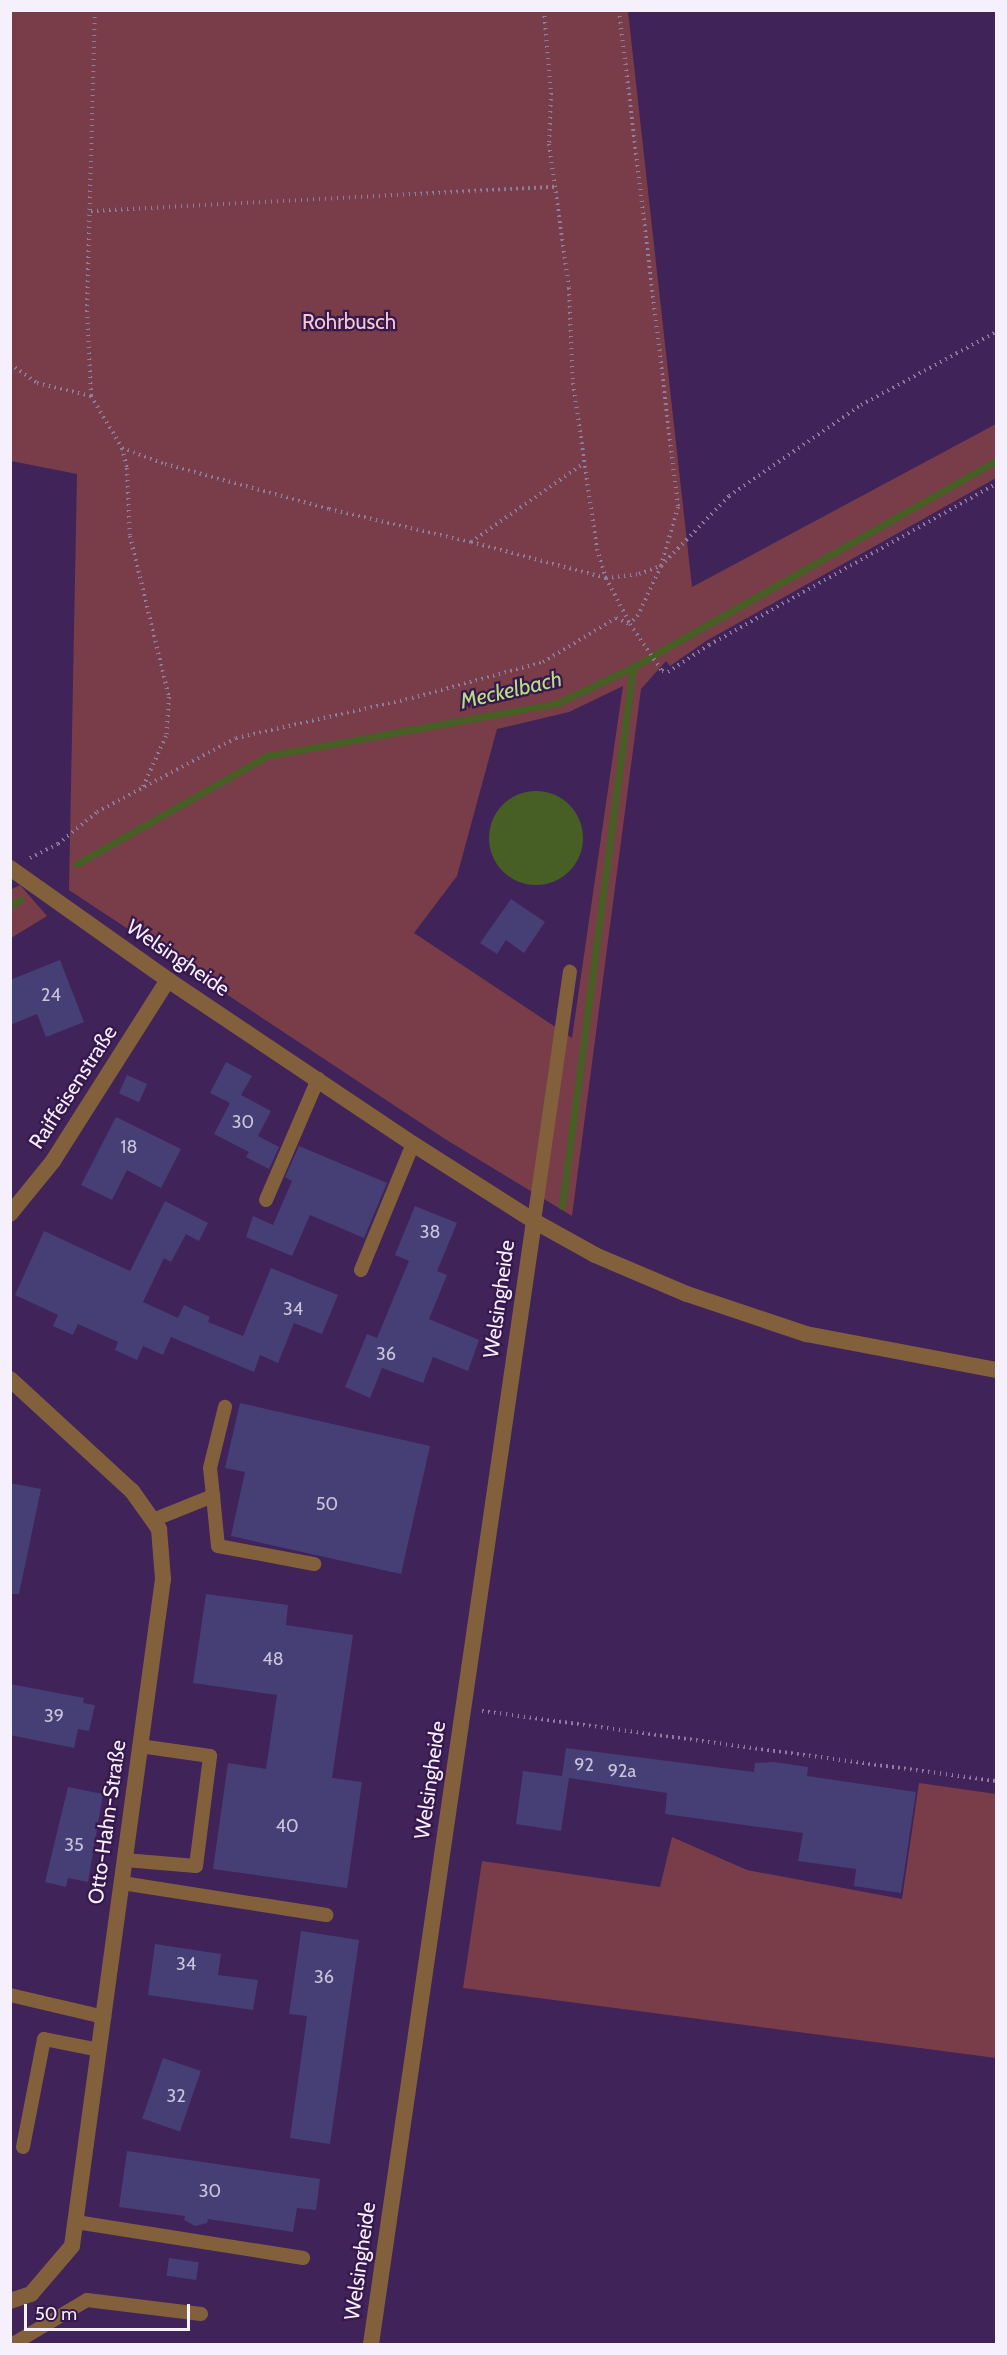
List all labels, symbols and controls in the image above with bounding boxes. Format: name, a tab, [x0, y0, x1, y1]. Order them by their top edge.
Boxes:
park label: Rohrbusch	[302, 309, 396, 335]
water label: Meckelbach	[458, 666, 564, 714]
street label: Welsingheide	[122, 914, 234, 1002]
house number: 24	[41, 984, 61, 1006]
street label: Raiffeisenstraße	[24, 1020, 122, 1154]
house number: 30	[232, 1111, 254, 1133]
house number: 18	[121, 1136, 137, 1158]
house number: 38	[420, 1221, 440, 1243]
street label: Welsingheide	[478, 1238, 520, 1360]
house number: 34	[283, 1298, 303, 1320]
house number: 36	[376, 1343, 396, 1365]
house number: 50	[316, 1493, 338, 1515]
house number: 48	[262, 1648, 284, 1670]
house number: 39	[44, 1705, 64, 1727]
street label: Welsingheide	[409, 1719, 451, 1841]
street label: Otto-Hahn-Straße	[83, 1738, 131, 1906]
house number: 92	[574, 1754, 594, 1776]
house number: 92a	[608, 1760, 636, 1782]
house number: 40	[276, 1815, 298, 1837]
house number: 35	[64, 1834, 84, 1856]
house number: 34	[176, 1953, 196, 1975]
house number: 36	[314, 1966, 334, 1988]
house number: 32	[166, 2085, 186, 2107]
house number: 30	[199, 2180, 221, 2202]
street label: Welsingheide	[339, 2200, 381, 2322]
scale bar	[27, 2292, 194, 2330]
text: 50 m	[35, 2303, 77, 2325]

